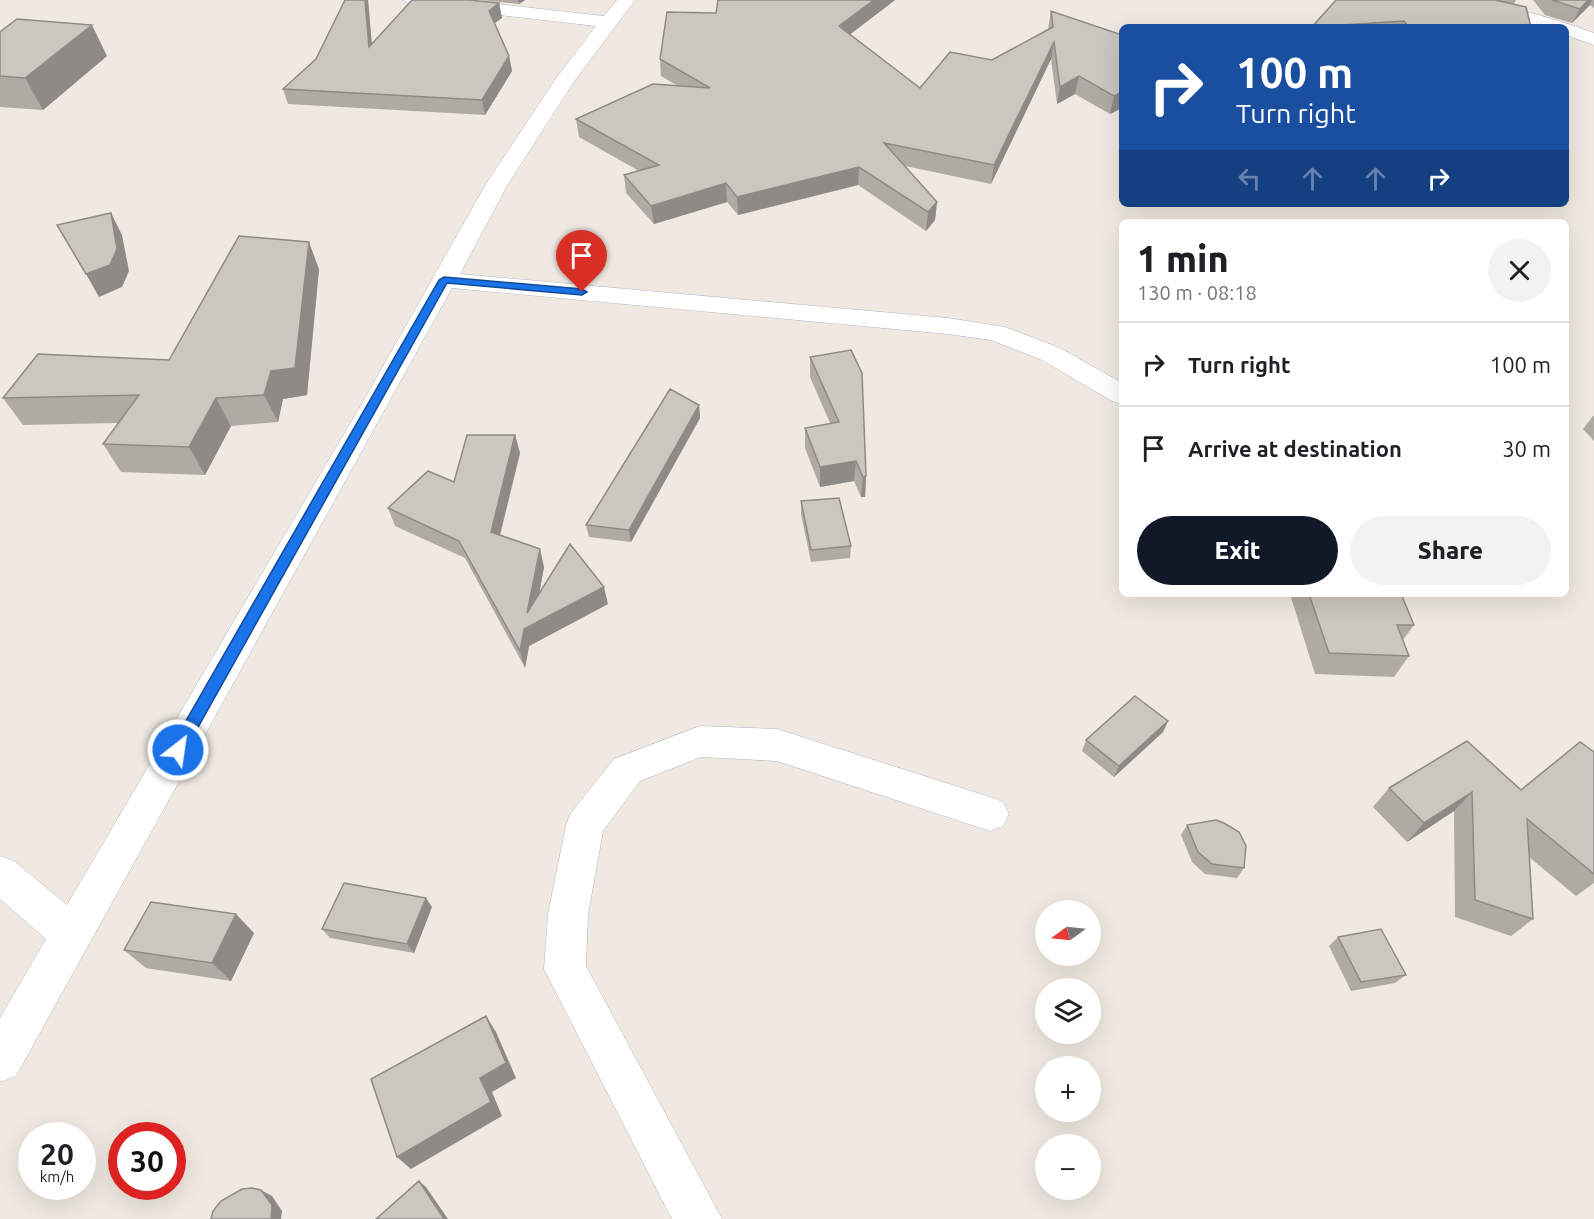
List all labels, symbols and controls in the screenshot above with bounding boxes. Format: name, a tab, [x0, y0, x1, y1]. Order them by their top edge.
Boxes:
icon: right	[1137, 48, 1215, 126]
text: 100 m	[1236, 49, 1353, 96]
text: Turn right	[1236, 98, 1356, 128]
icon: left	[1233, 162, 1266, 195]
icon: ahead	[1296, 162, 1329, 195]
icon: ahead	[1359, 162, 1392, 195]
icon: right	[1422, 162, 1455, 195]
pin	[556, 230, 607, 292]
text: 1 min	[1137, 238, 1229, 279]
icon: arrive	[565, 239, 598, 272]
button: close	[1488, 239, 1551, 302]
text: 130 m · 08:18	[1137, 281, 1257, 304]
icon: right	[1137, 348, 1170, 381]
text: Turn right	[1188, 352, 1290, 377]
text: 100 m	[1490, 352, 1551, 377]
icon: arrive	[1137, 432, 1170, 465]
text: Arrive at destination	[1188, 436, 1402, 461]
text: 30 m	[1502, 436, 1551, 461]
button: Exit	[1137, 516, 1338, 585]
button: Share	[1350, 516, 1551, 585]
position arrow	[146, 718, 210, 782]
north arrow	[1035, 900, 1101, 966]
map controls	[1035, 900, 1101, 1200]
button: layers	[1035, 978, 1101, 1044]
button: +	[1035, 1056, 1101, 1122]
speed limit sign: 30	[108, 1122, 186, 1200]
button: −	[1035, 1134, 1101, 1200]
text: 20	[40, 1137, 74, 1171]
text: km/h	[40, 1168, 74, 1185]

